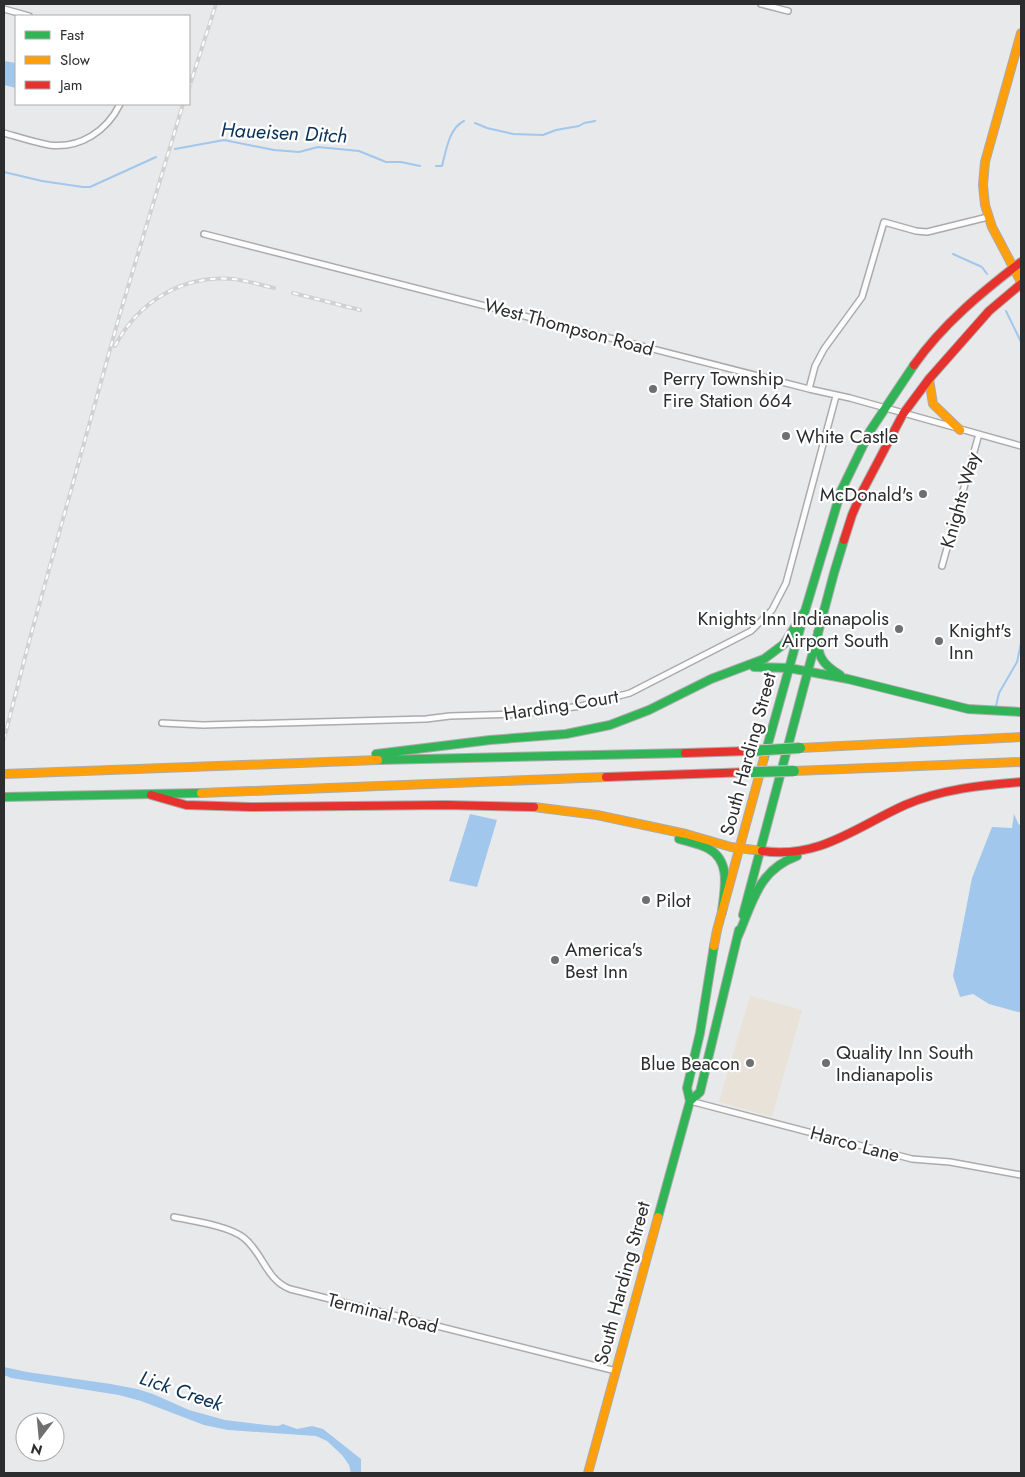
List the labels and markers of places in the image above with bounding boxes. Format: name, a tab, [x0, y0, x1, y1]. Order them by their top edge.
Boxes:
place label: Perry Township Fire Station 664	[663, 365, 792, 414]
marker: Perry Township Fire Station 664	[647, 383, 659, 395]
place label: White Castle	[796, 423, 899, 450]
marker: White Castle	[780, 430, 792, 442]
place label: McDonald's	[820, 481, 913, 508]
marker: McDonald's	[917, 488, 929, 500]
place label: Knights Inn Indianapolis Airport South	[697, 605, 889, 654]
place label: Knight's Inn	[949, 617, 1012, 666]
marker: Knights Inn Indianapolis Airport South	[893, 623, 905, 635]
marker: Knight's Inn	[933, 635, 945, 647]
place label: Pilot	[656, 887, 691, 914]
marker: Pilot	[640, 894, 652, 906]
place label: America's Best Inn	[565, 936, 643, 985]
marker: America's Best Inn	[549, 954, 561, 966]
place label: Quality Inn South Indianapolis	[836, 1039, 974, 1088]
place label: Blue Beacon	[641, 1050, 740, 1077]
marker: Blue Beacon	[744, 1057, 756, 1069]
marker: Quality Inn South Indianapolis	[820, 1057, 832, 1069]

